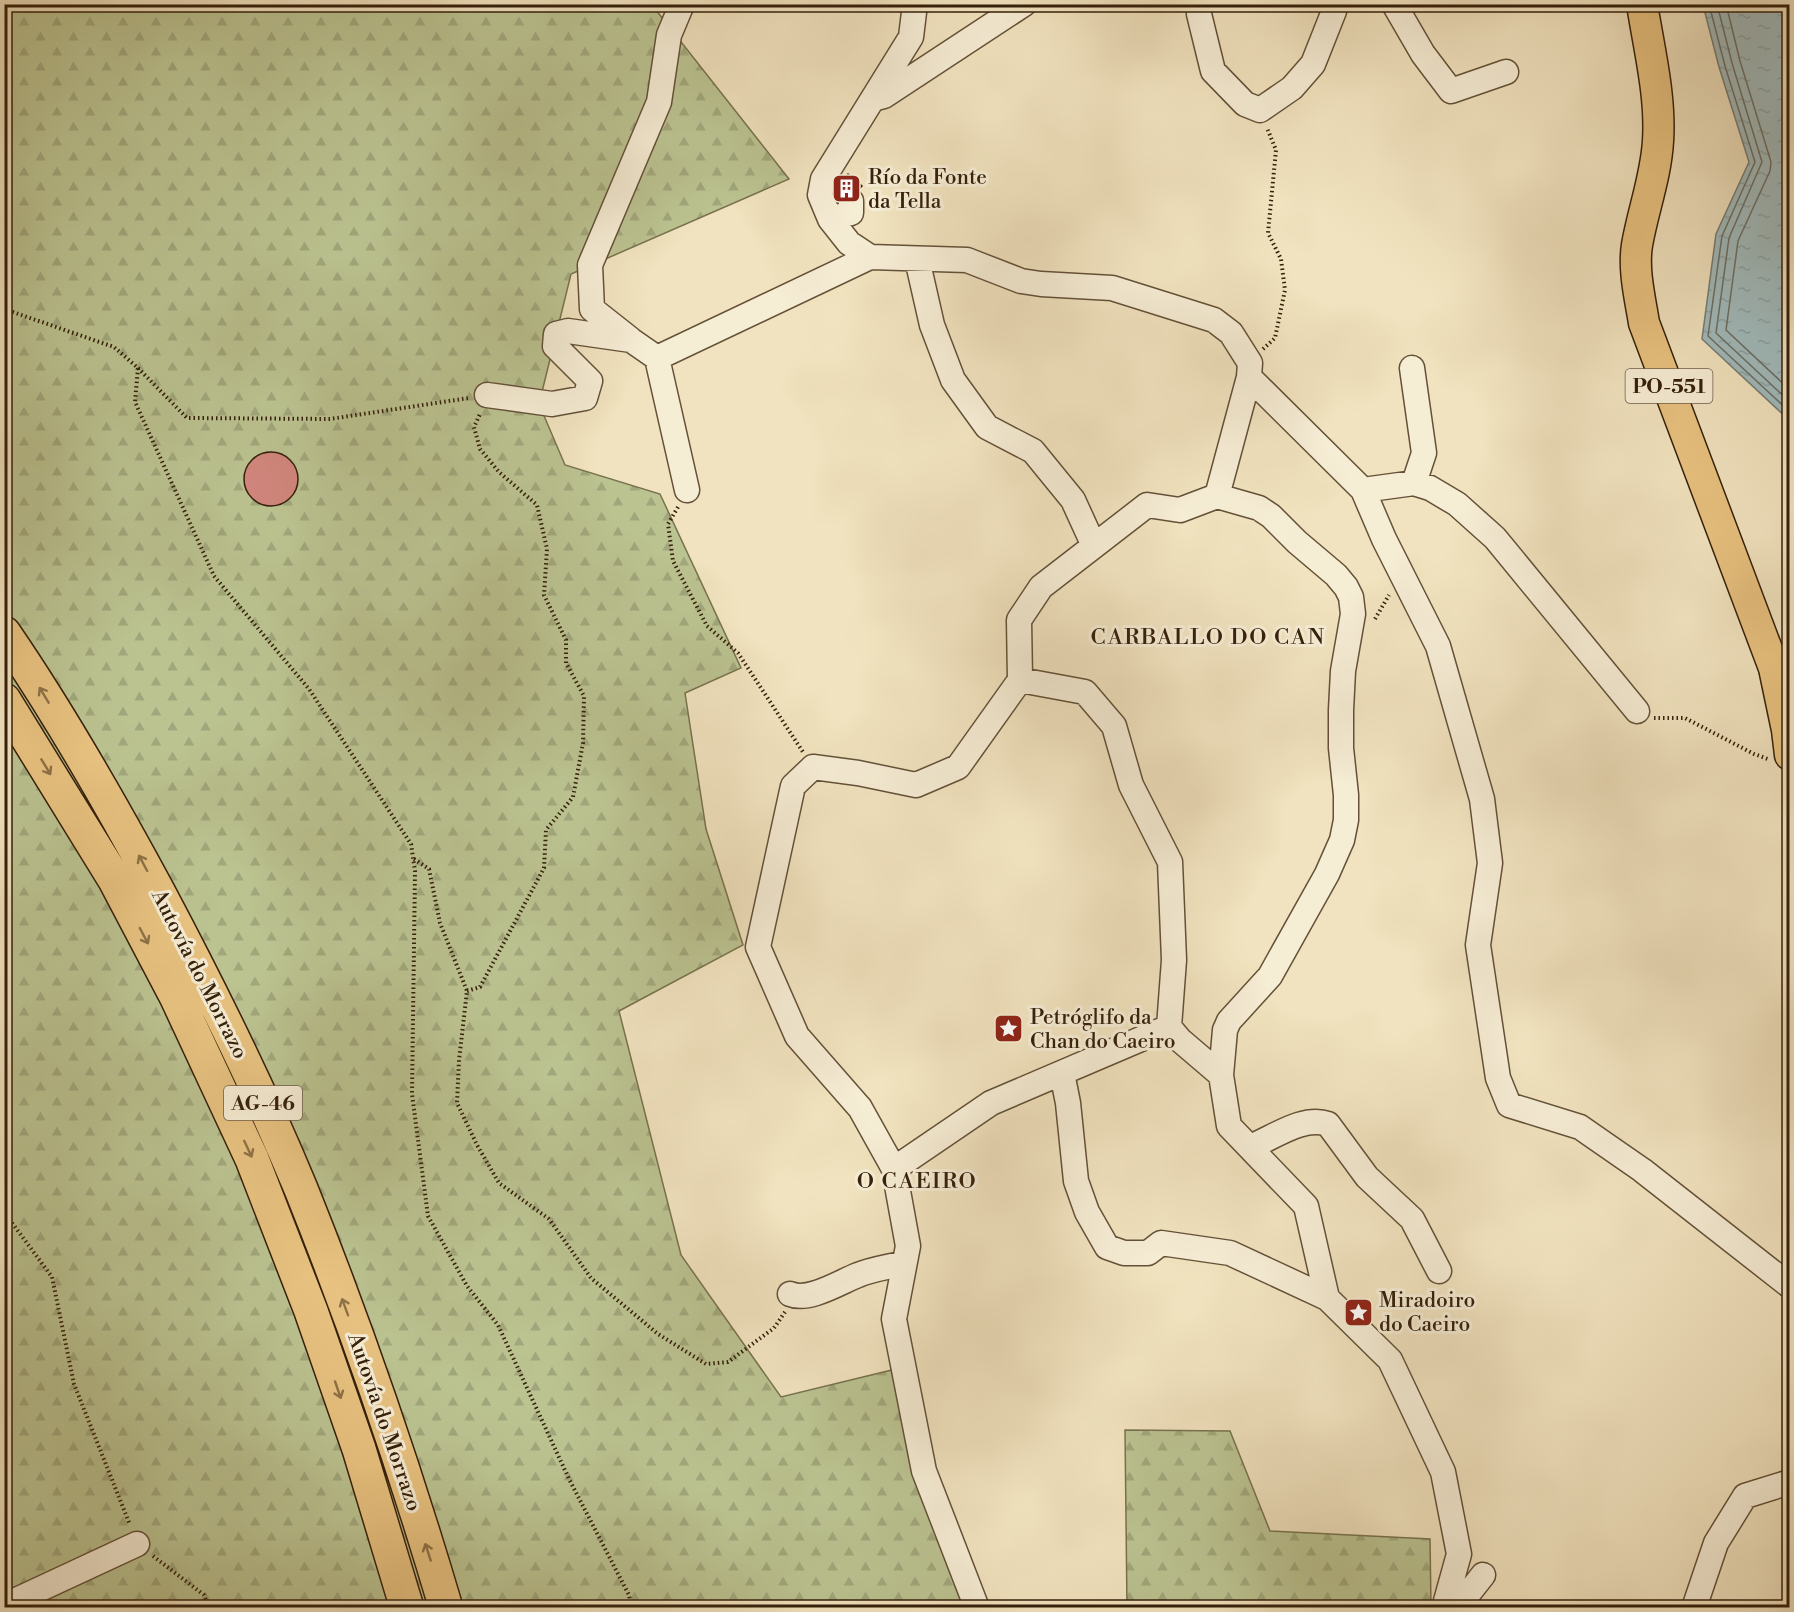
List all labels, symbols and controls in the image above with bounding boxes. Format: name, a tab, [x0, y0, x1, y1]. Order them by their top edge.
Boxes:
place label: Río da Fonte da Tella	[868, 165, 987, 215]
building icon: Río da Fonte da Tella	[831, 173, 863, 205]
road number: PO-551	[1626, 369, 1712, 403]
district label: CARBALLO DO CAN	[1090, 624, 1326, 651]
one-way arrow	[38, 687, 50, 704]
one-way arrow	[40, 758, 52, 775]
one-way arrow	[137, 855, 149, 872]
street label: Autovía do Morrazo	[145, 885, 253, 1063]
one-way arrow	[139, 926, 150, 944]
place label: Petróglifo da Chan do Caeiro	[1030, 1005, 1176, 1055]
place icon: Petróglifo da Chan do Caeiro	[993, 1013, 1025, 1045]
road number: AG-46	[224, 1086, 302, 1120]
one-way arrow	[242, 1139, 254, 1157]
district label: O CAEIRO	[857, 1168, 977, 1195]
place label: Miradoiro do Caeiro	[1379, 1288, 1475, 1338]
place icon: Miradoiro do Caeiro	[1342, 1296, 1374, 1328]
one-way arrow	[339, 1299, 350, 1317]
street label: Autovía do Morrazo	[341, 1329, 427, 1515]
one-way arrow	[334, 1380, 345, 1399]
one-way arrow	[422, 1543, 433, 1562]

